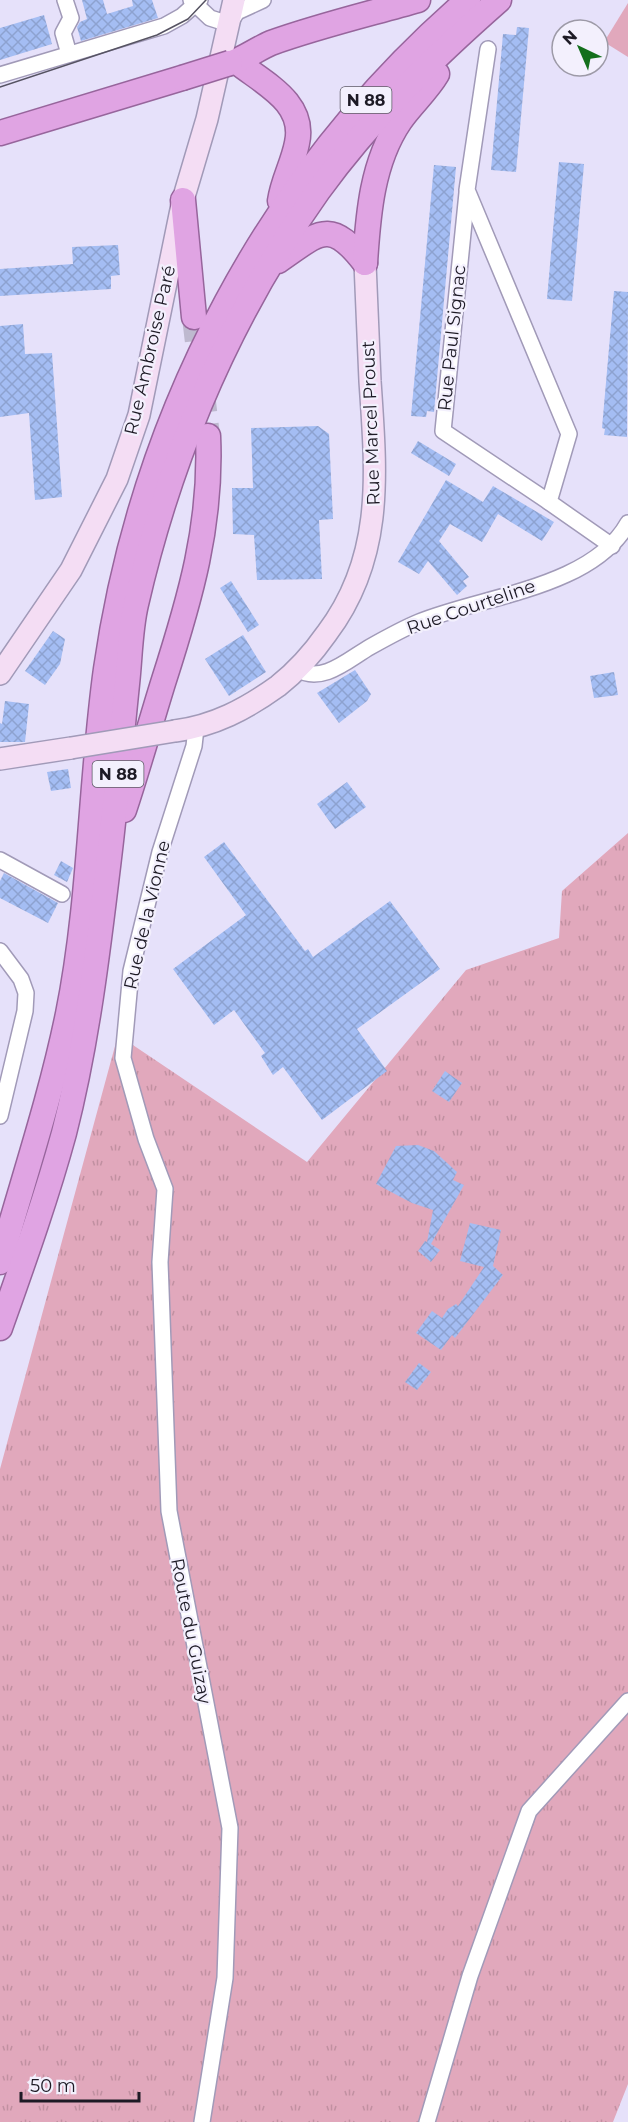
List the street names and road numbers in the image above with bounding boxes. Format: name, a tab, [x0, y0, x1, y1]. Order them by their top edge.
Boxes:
road number: N 88	[340, 87, 392, 113]
street label: Rue Ambroise Paré	[120, 263, 180, 437]
street label: Rue Paul Signac	[433, 264, 471, 412]
street label: Rue Marcel Proust	[357, 340, 385, 506]
street label: Rue Courteline	[404, 575, 538, 639]
road number: N 88	[92, 761, 144, 787]
street label: Rue de la Vionne	[119, 838, 175, 992]
street label: Route du Guizay	[166, 1556, 216, 1706]

